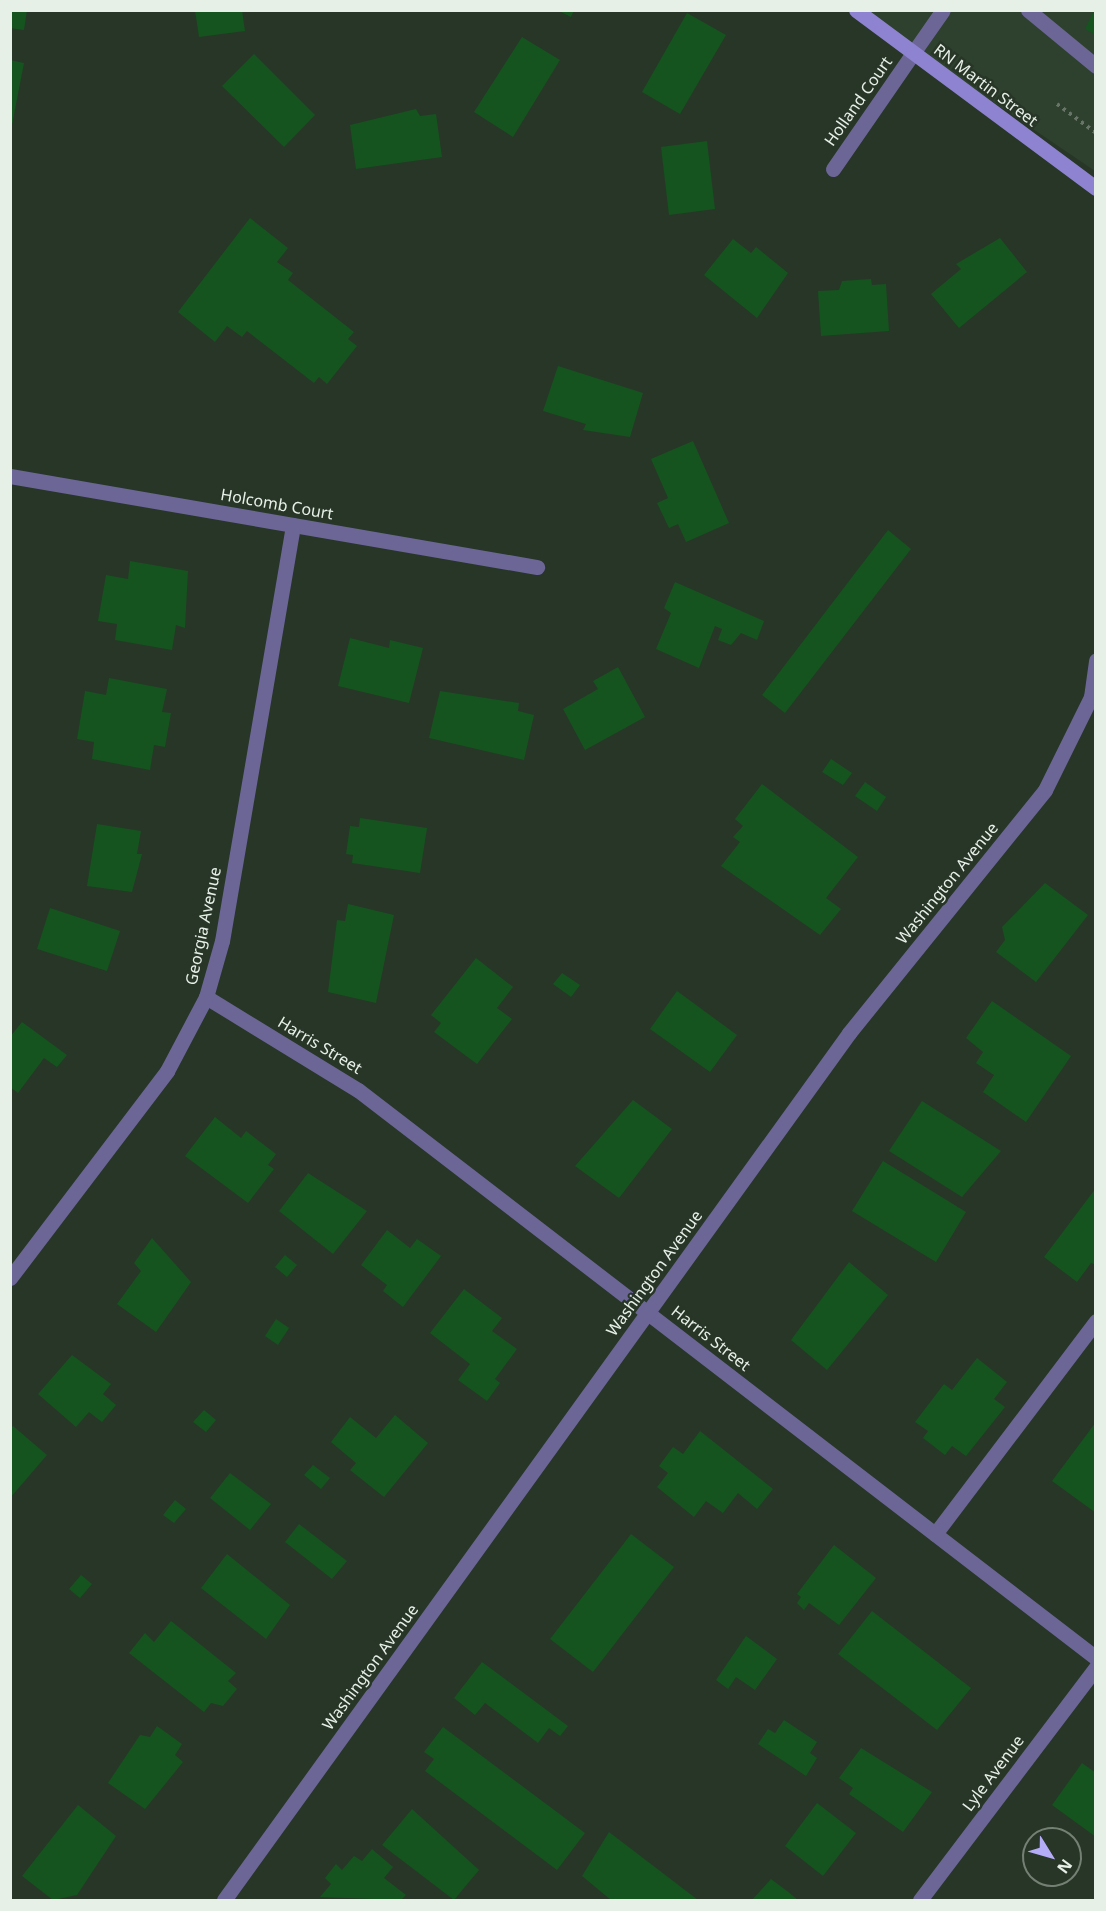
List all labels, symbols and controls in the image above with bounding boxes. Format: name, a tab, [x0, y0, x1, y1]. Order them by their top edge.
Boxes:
street label: RN Martin Street	[930, 40, 1042, 130]
street label: Holland Court	[820, 53, 896, 149]
street label: Holcomb Court	[219, 485, 335, 523]
street label: Washington Avenue	[892, 818, 1002, 948]
street label: Georgia Avenue	[181, 865, 225, 987]
street label: Harris Street	[274, 1012, 366, 1078]
street label: Washington Avenue	[602, 1206, 706, 1340]
street label: Harris Street	[668, 1301, 754, 1375]
street label: Washington Avenue	[318, 1600, 422, 1734]
street label: Lyle Avenue	[958, 1731, 1028, 1815]
north arrow	[1022, 1827, 1082, 1887]
text: N	[1052, 1855, 1077, 1878]

